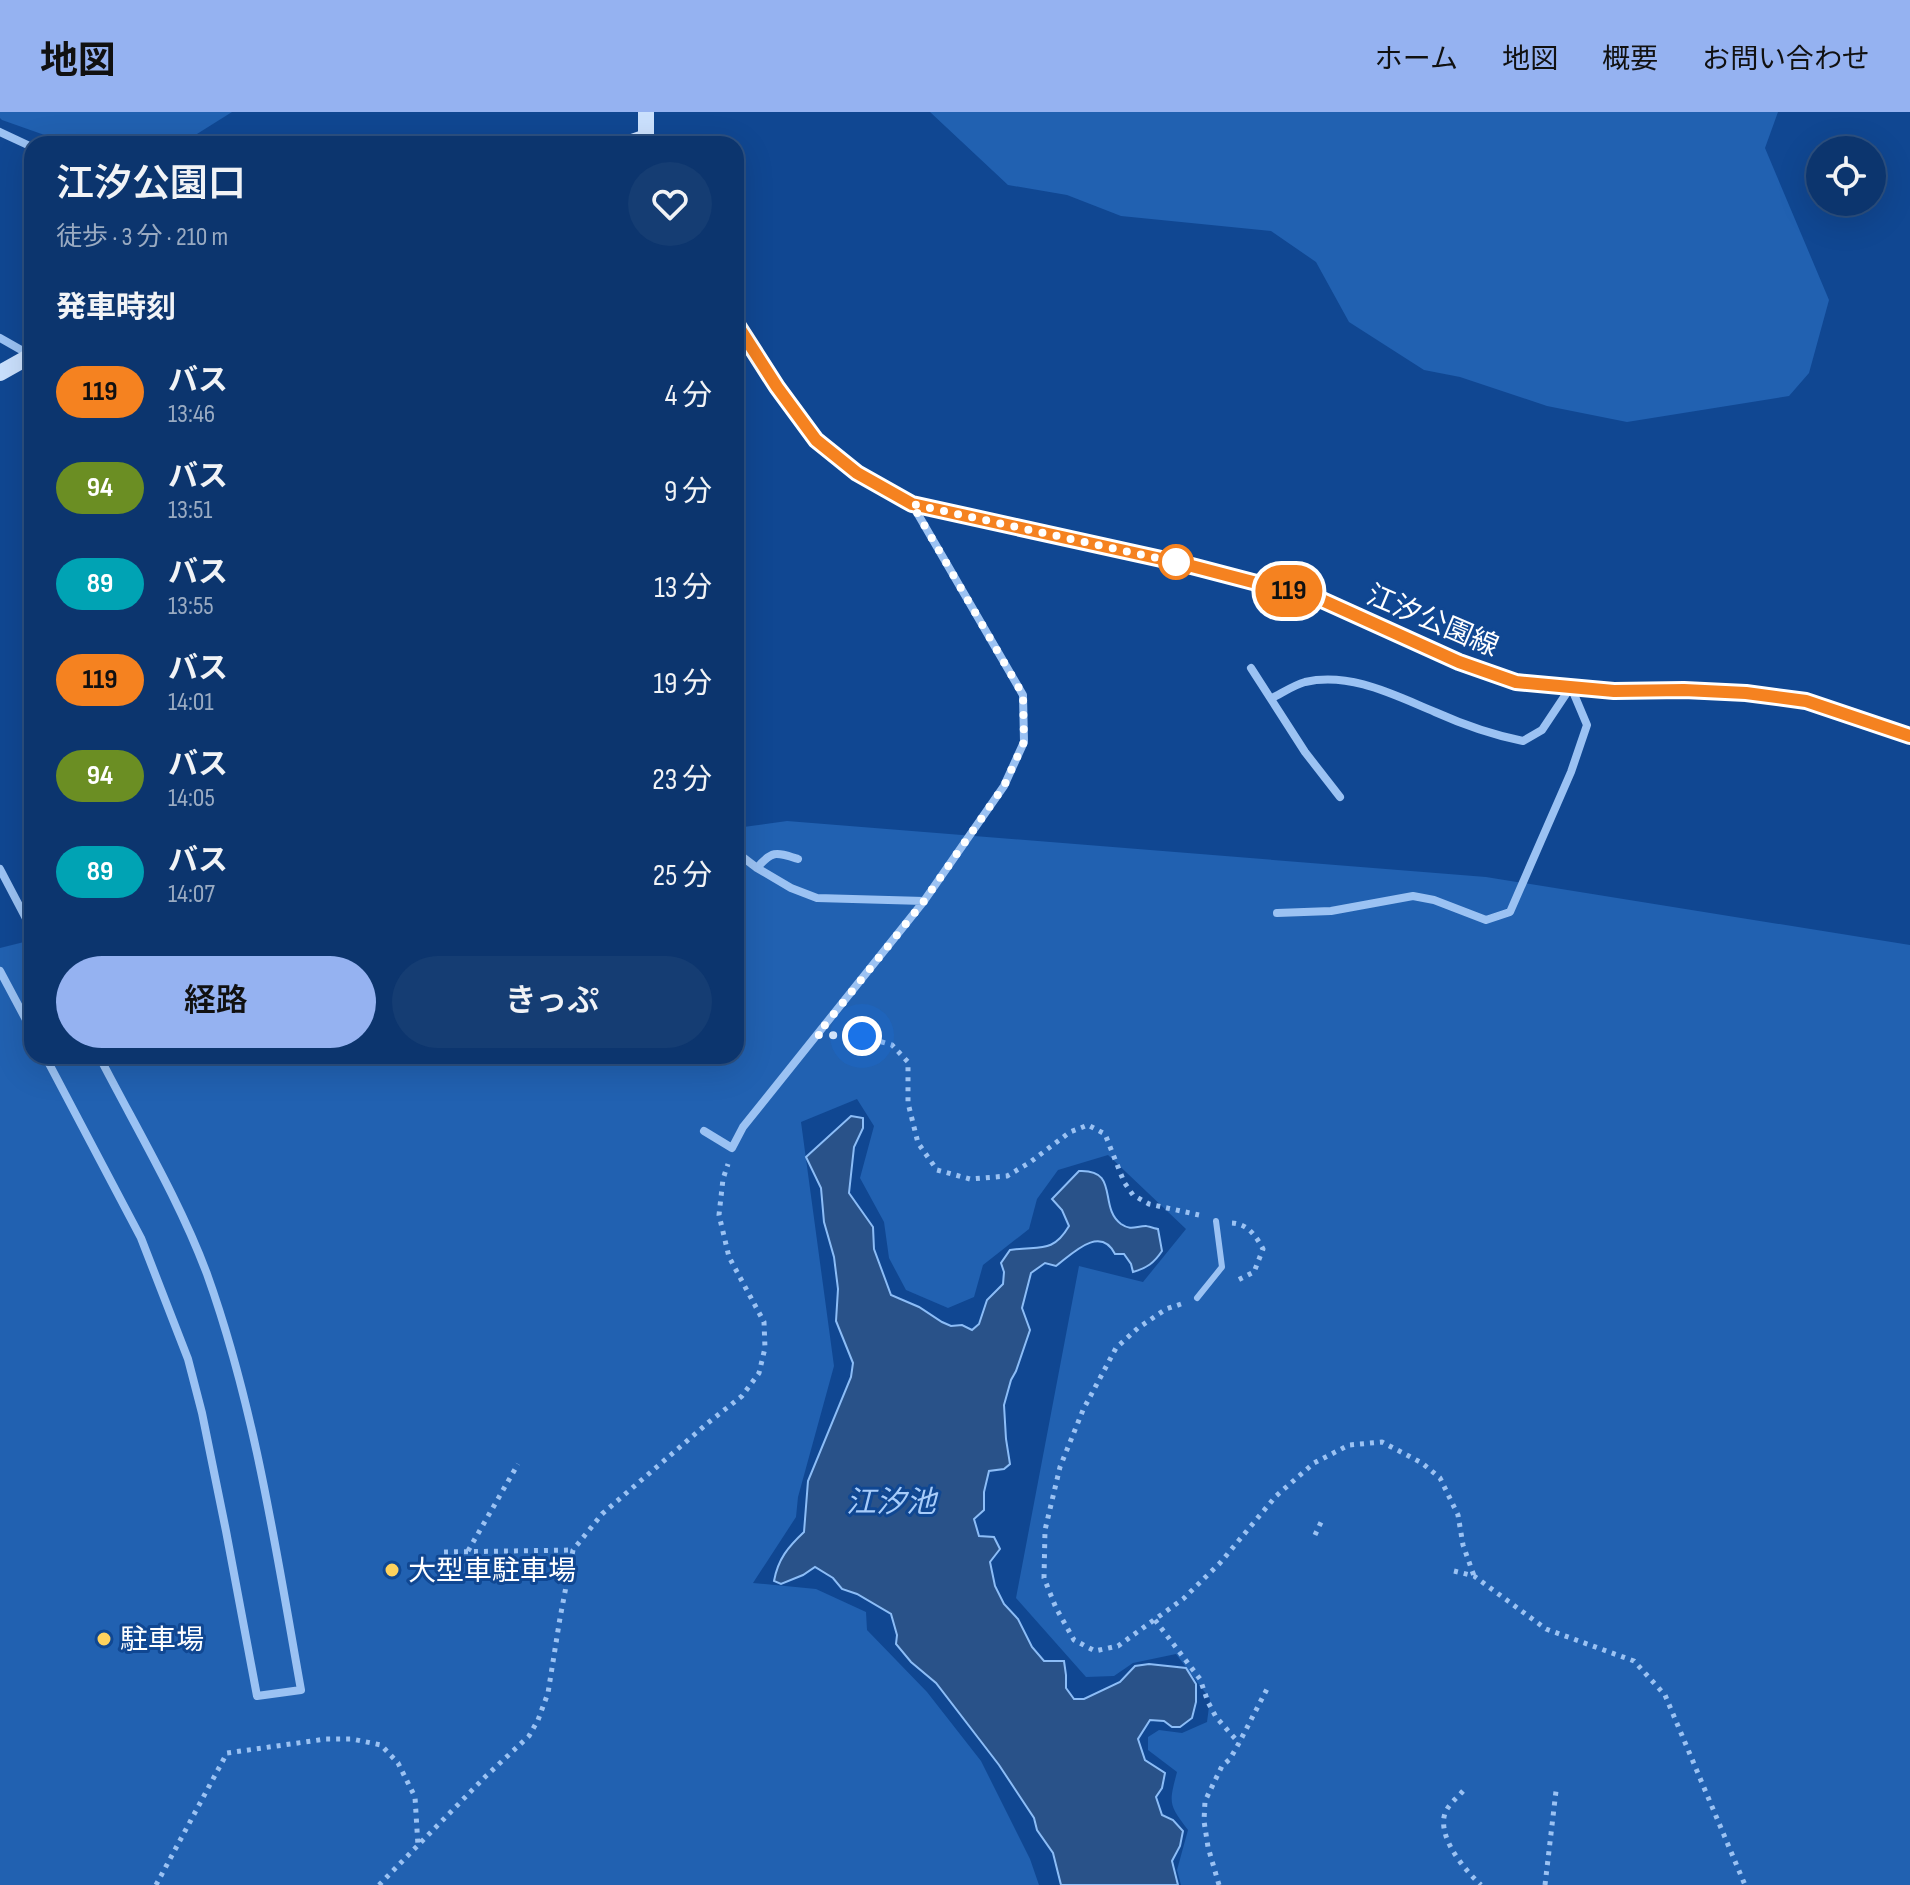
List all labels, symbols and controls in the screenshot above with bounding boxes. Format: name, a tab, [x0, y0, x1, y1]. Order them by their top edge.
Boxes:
text: 地図	[40, 39, 116, 84]
text: ホーム	[1375, 43, 1458, 76]
text: 地図	[1502, 43, 1558, 76]
text: 概要	[1602, 43, 1658, 76]
text: お問い合わせ	[1702, 43, 1870, 76]
map controls	[1806, 136, 1886, 216]
button: locate	[1806, 136, 1886, 216]
text: 江汐公園口	[56, 162, 246, 207]
button: heart	[628, 162, 712, 246]
text: 徒歩 · 3 分 · 210 m	[56, 222, 228, 253]
text: 発車時刻	[56, 290, 176, 326]
text: バス	[168, 363, 228, 399]
text: 119	[82, 375, 118, 408]
text: 4 分	[665, 378, 712, 414]
text: 13:46	[168, 399, 215, 430]
text: バス	[168, 459, 228, 495]
text: 94	[87, 471, 113, 504]
text: 9 分	[664, 474, 712, 510]
text: 13:51	[168, 495, 212, 526]
unlabelled marker	[1159, 545, 1193, 579]
text: バス	[168, 555, 228, 591]
line badge: 119	[1243, 565, 1335, 617]
text: 89	[87, 567, 113, 600]
text: 13 分	[654, 570, 712, 606]
text: 119	[1271, 574, 1307, 607]
street label: 江汐公園線	[1362, 579, 1503, 664]
text: 13:55	[168, 591, 214, 622]
text: バス	[168, 651, 228, 687]
text: 119	[82, 663, 118, 696]
text: 19 分	[653, 666, 712, 702]
text: 14:01	[168, 687, 214, 718]
text: バス	[168, 747, 228, 783]
text: 94	[87, 759, 113, 792]
text: 23 分	[652, 762, 712, 798]
text: 14:05	[168, 783, 215, 814]
text: バス	[168, 843, 228, 879]
text: 89	[87, 855, 113, 888]
text: 25 分	[653, 858, 712, 894]
text: 14:07	[168, 879, 215, 910]
button: 経路	[56, 956, 376, 1048]
button: きっぷ	[392, 956, 712, 1048]
your location	[842, 1016, 882, 1056]
water label: 江汐池	[846, 1485, 939, 1521]
place label: 大型車駐車場	[408, 1555, 576, 1588]
marker: 大型車駐車場	[383, 1561, 401, 1579]
place label: 駐車場	[120, 1624, 204, 1657]
marker: 駐車場	[95, 1630, 113, 1648]

